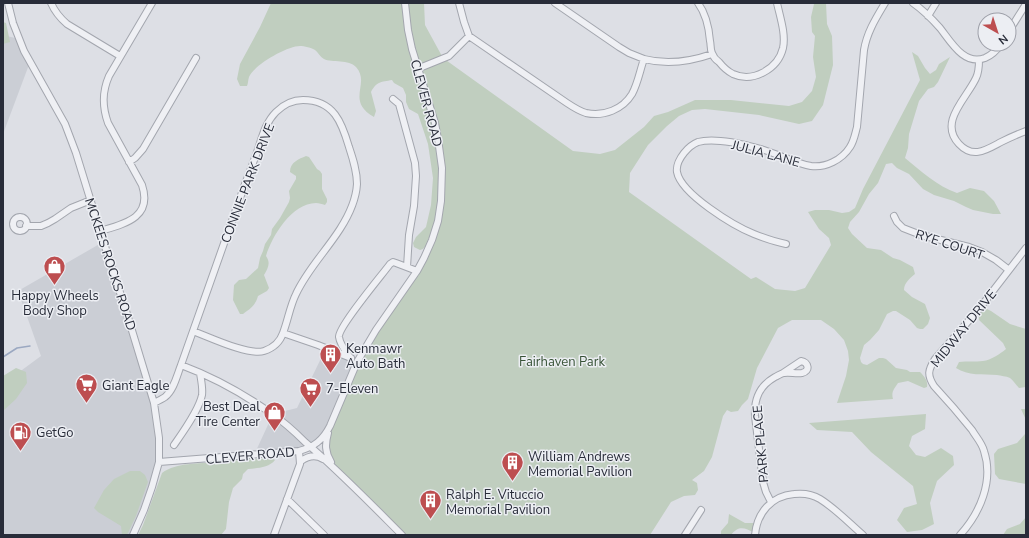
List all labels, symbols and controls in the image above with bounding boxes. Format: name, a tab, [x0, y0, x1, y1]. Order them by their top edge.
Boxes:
north arrow	[977, 12, 1017, 52]
text: N	[995, 31, 1011, 48]
street label: CLEVER ROAD	[406, 58, 446, 149]
street label: CONNIE PARK DRIVE	[217, 121, 279, 246]
street label: JULIA LANE	[728, 136, 802, 172]
street label: MCKEES ROCKS ROAD	[80, 196, 140, 333]
street label: RYE COURT	[913, 225, 987, 265]
shop icon: Happy Wheels Body Shop	[42, 254, 68, 287]
street label: MIDWAY DRIVE	[927, 286, 1001, 371]
place label: Happy Wheels Body Shop	[11, 287, 99, 320]
place label: Kenmawr Auto Bath	[346, 340, 405, 373]
building icon: Kenmawr Auto Bath	[318, 342, 344, 375]
park label: Fairhaven Park	[519, 353, 605, 371]
supermarket icon: Giant Eagle	[74, 372, 100, 405]
supermarket icon: 7-Eleven	[297, 375, 323, 408]
place label: Giant Eagle	[102, 377, 169, 395]
place label: 7-Eleven	[326, 380, 378, 398]
place label: Best Deal Tire Center	[196, 398, 260, 431]
shop icon: Best Deal Tire Center	[262, 400, 288, 433]
street label: PARK PLACE	[749, 404, 773, 483]
fuel station icon: GetGo	[7, 419, 33, 452]
place label: GetGo	[36, 424, 74, 442]
street label: CLEVER ROAD	[205, 443, 295, 469]
place label: William Andrews Memorial Pavilion	[528, 448, 632, 481]
building icon: William Andrews Memorial Pavilion	[500, 450, 526, 483]
place label: Ralph E. Vituccio Memorial Pavilion	[446, 486, 550, 519]
building icon: Ralph E. Vituccio Memorial Pavilion	[418, 488, 444, 521]

